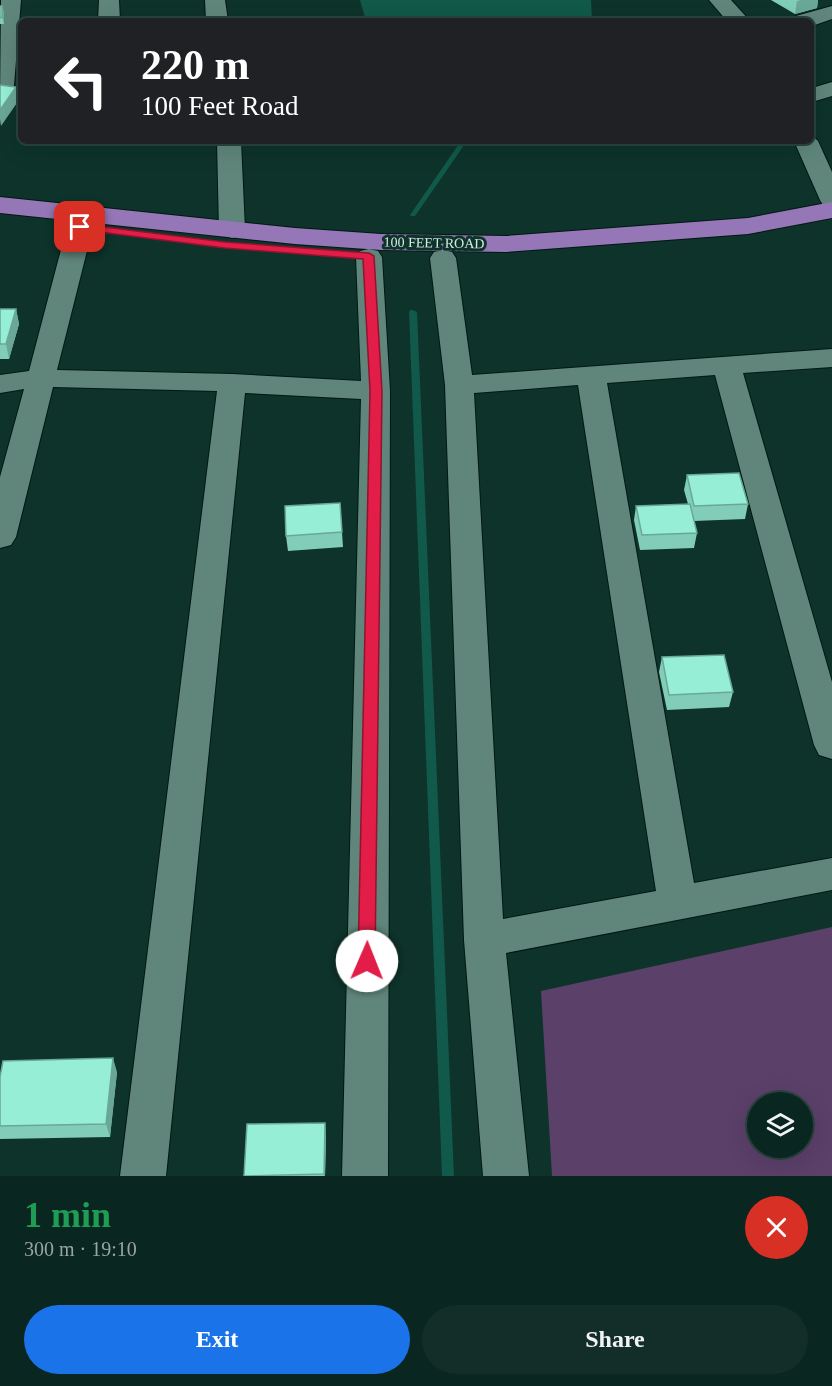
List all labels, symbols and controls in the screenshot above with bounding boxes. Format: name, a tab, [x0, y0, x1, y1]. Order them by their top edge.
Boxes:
icon: left	[42, 42, 120, 120]
text: 220 m	[141, 42, 250, 88]
text: 100 Feet Road	[141, 91, 298, 121]
pin	[54, 201, 105, 252]
icon: arrive	[63, 210, 96, 243]
street label: 100 FEET ROAD	[383, 235, 485, 251]
position arrow	[335, 929, 399, 993]
map controls	[747, 1092, 813, 1158]
button: layers	[747, 1092, 813, 1158]
text: 1 min	[24, 1195, 111, 1235]
button: close	[745, 1196, 808, 1259]
text: 300 m · 19:10	[24, 1238, 137, 1260]
button: Exit	[24, 1305, 410, 1374]
button: Share	[422, 1305, 808, 1374]

